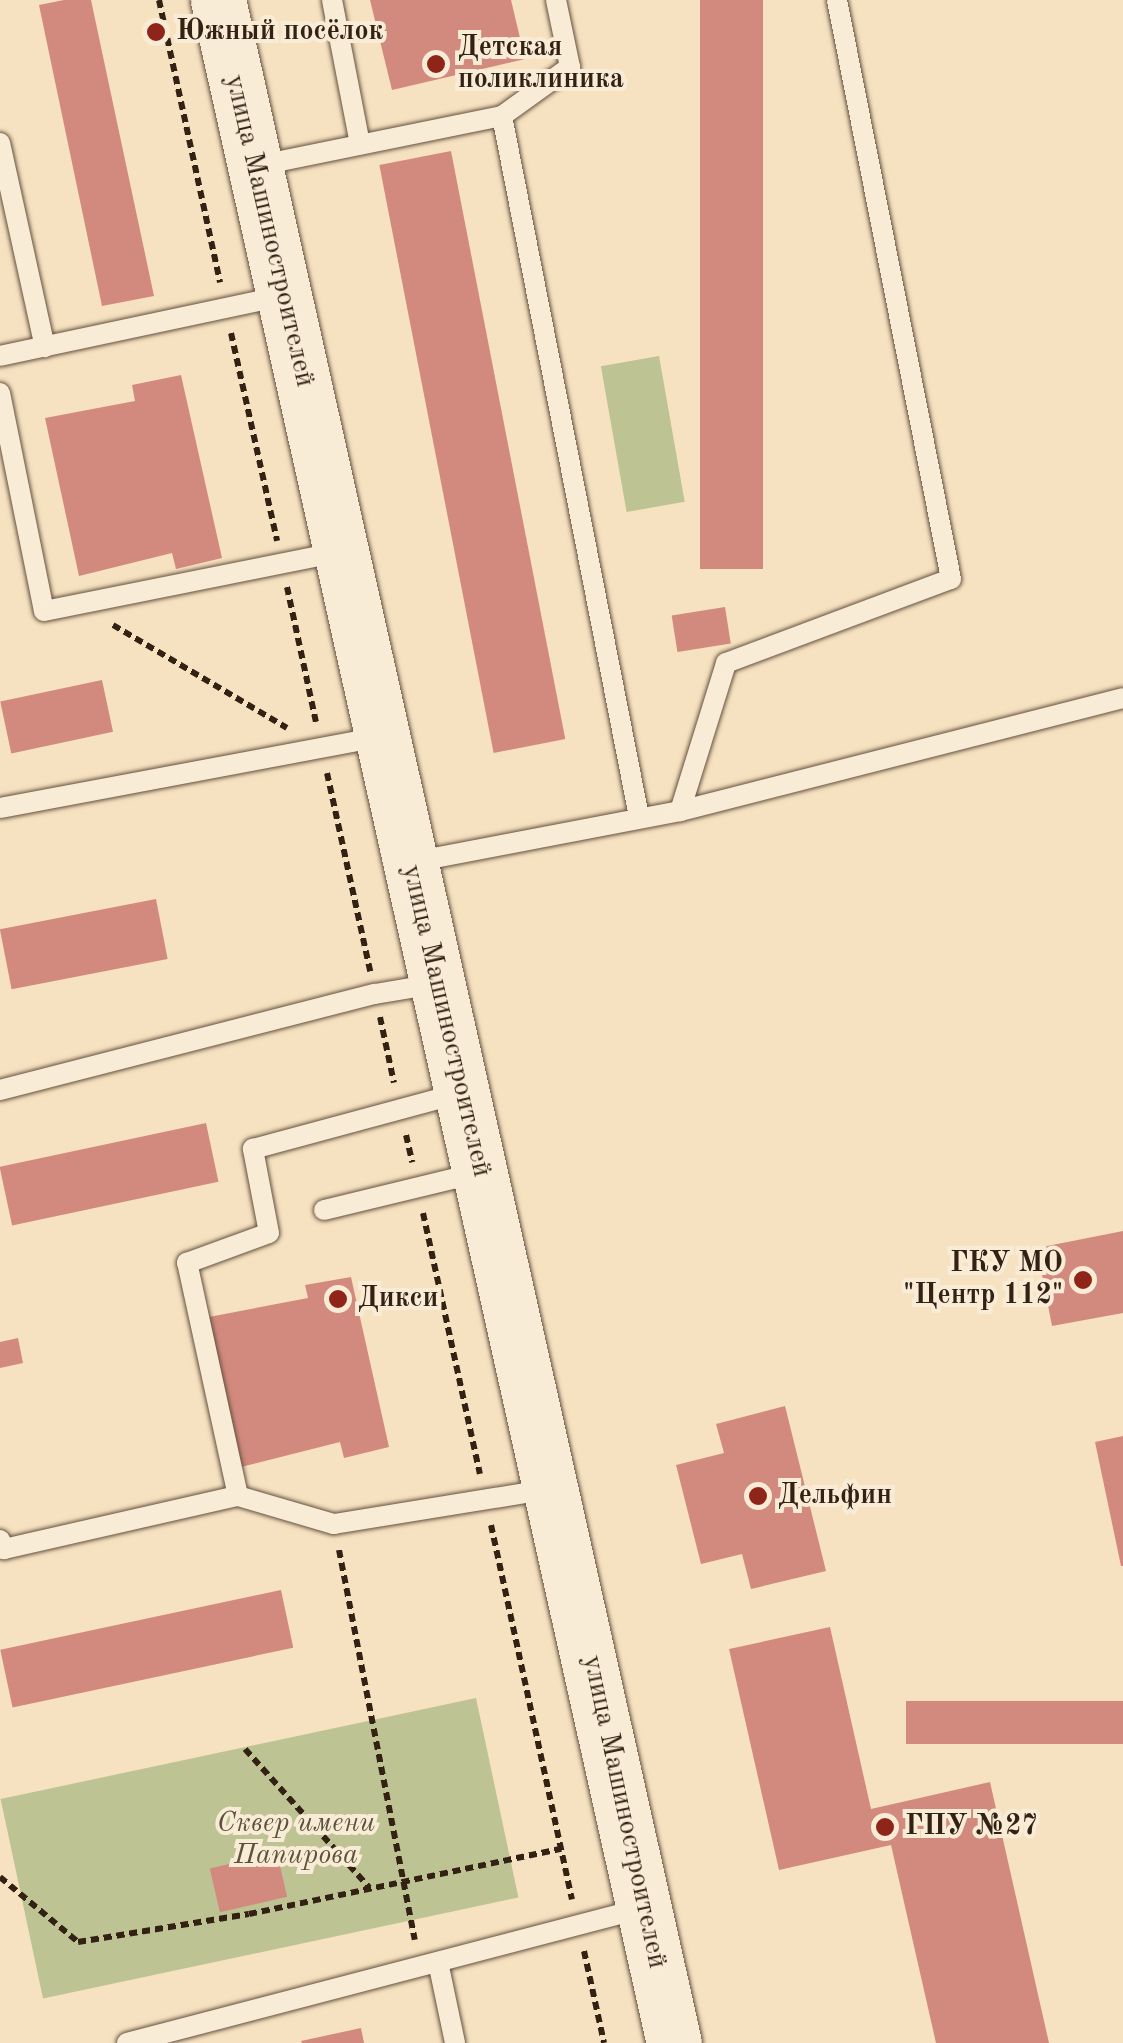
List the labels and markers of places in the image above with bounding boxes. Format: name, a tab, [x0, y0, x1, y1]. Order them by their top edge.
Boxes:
place label: Южный посёлок	[176, 15, 383, 49]
marker: Южный посёлок	[145, 21, 167, 43]
place label: Детская поликлиника	[458, 31, 624, 97]
marker: Детская поликлиника	[423, 51, 449, 77]
place label: ГКУ МО "Центр 112"	[903, 1247, 1063, 1313]
marker: ГКУ МО "Центр 112"	[1072, 1269, 1094, 1291]
place label: Дикси	[358, 1282, 439, 1316]
marker: Дикси	[327, 1288, 349, 1310]
place label: Дельфин	[778, 1479, 892, 1513]
marker: Дельфин	[747, 1485, 769, 1507]
place label: ГПУ №27	[905, 1810, 1038, 1844]
marker: ГПУ №27	[874, 1816, 896, 1838]

